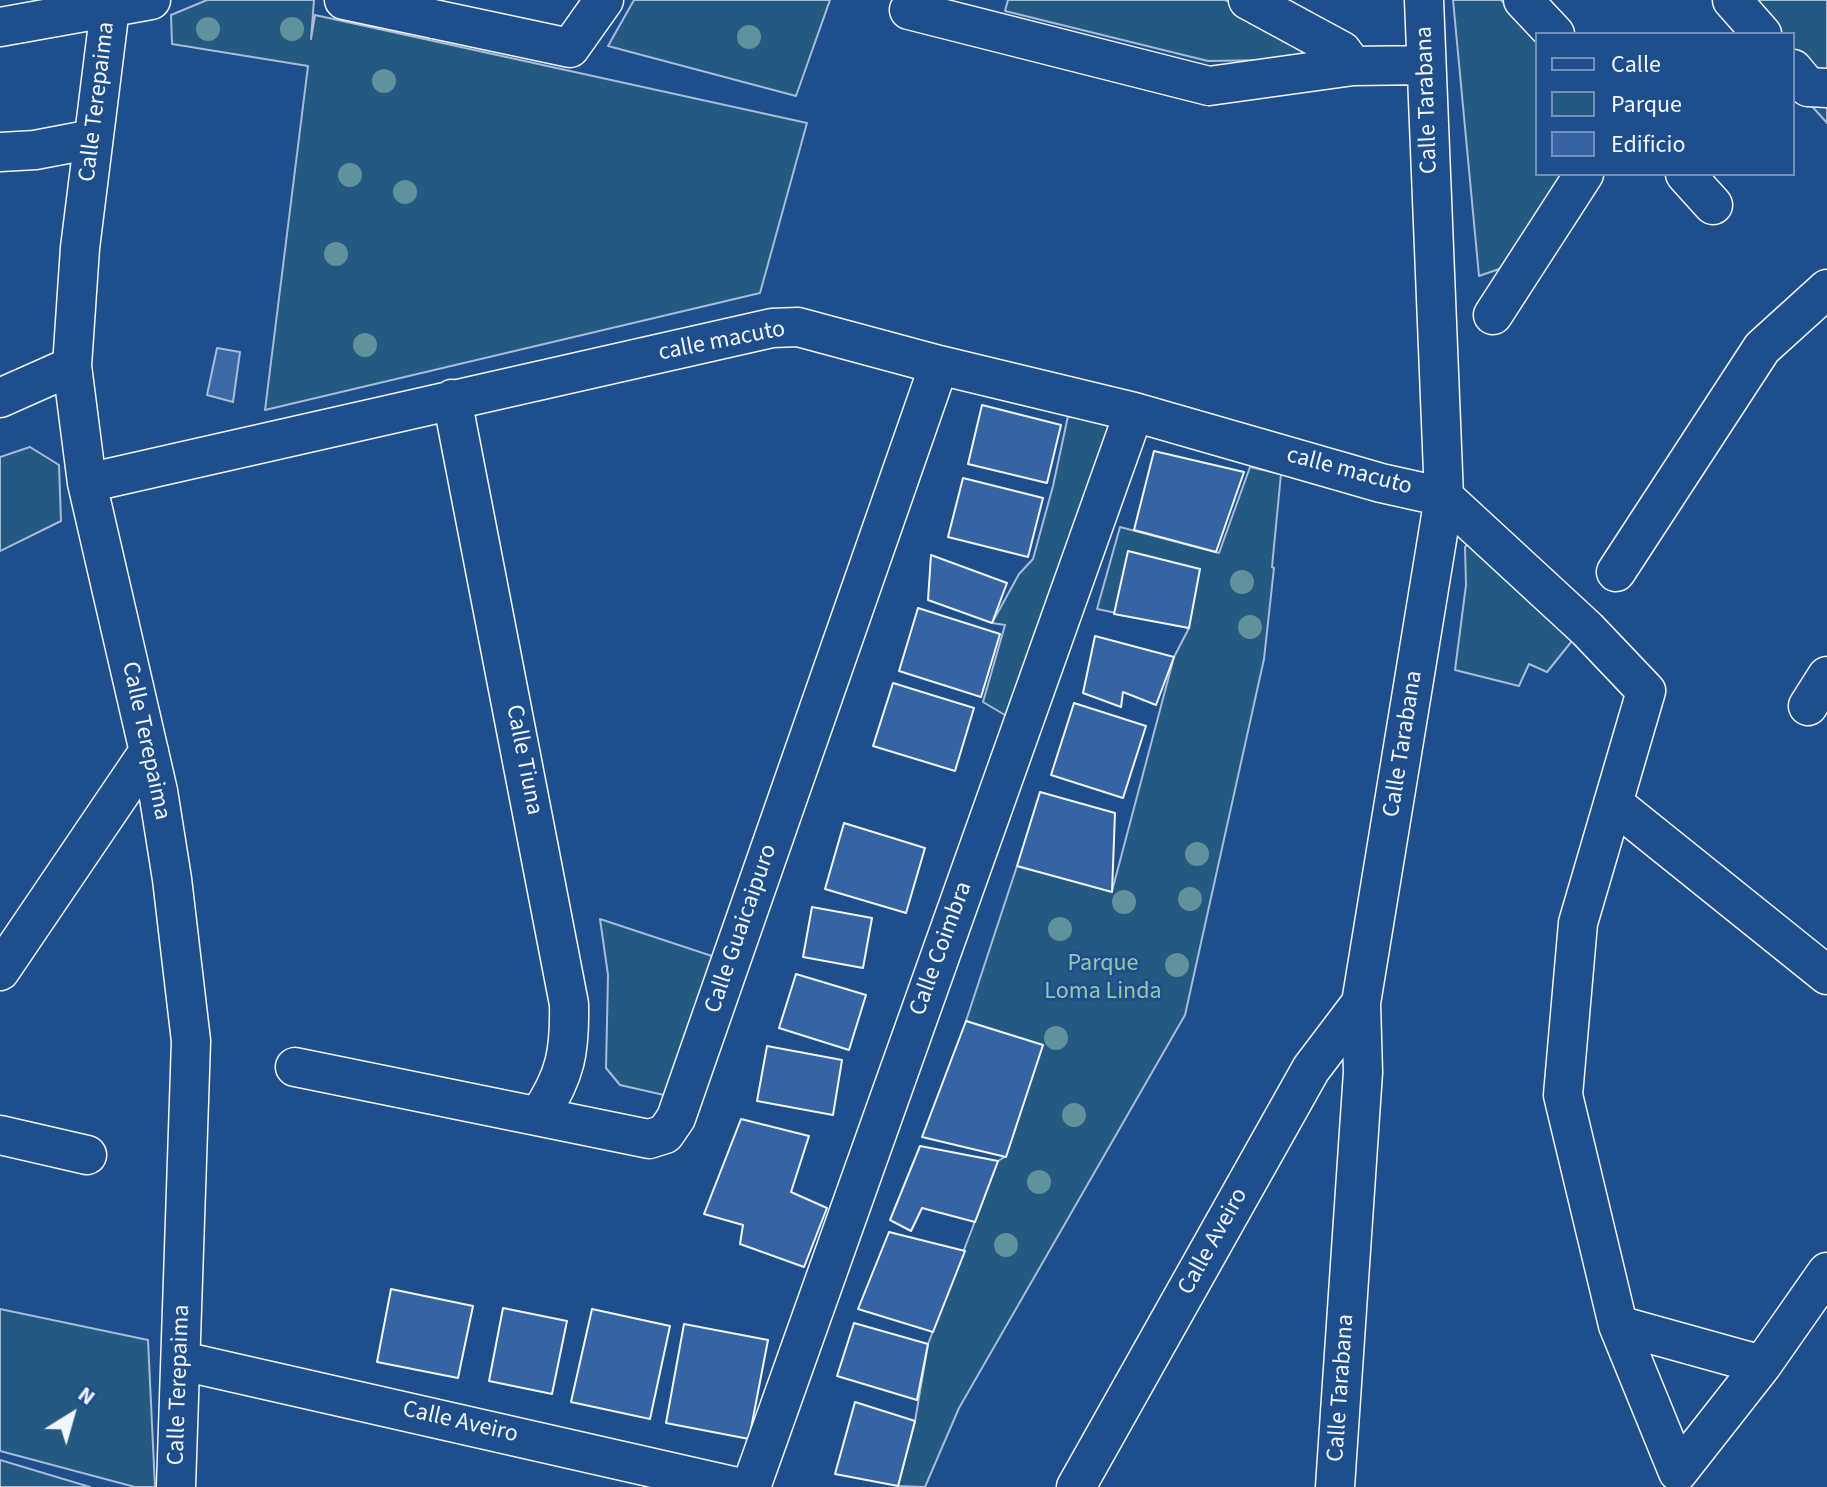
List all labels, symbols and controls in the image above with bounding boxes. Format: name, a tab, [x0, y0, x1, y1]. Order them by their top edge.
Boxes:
street label: Calle Terepaima	[74, 20, 122, 184]
street label: Calle Tarabana	[1411, 26, 1445, 174]
legend	[1535, 32, 1795, 176]
text: Calle	[1611, 47, 1661, 82]
text: Parque	[1611, 87, 1682, 122]
text: Edificio	[1611, 127, 1685, 162]
street label: calle macuto	[656, 316, 788, 368]
street label: calle macuto	[1283, 441, 1415, 503]
street label: Calle Terepaima	[114, 659, 176, 823]
street label: Calle Tarabana	[1378, 669, 1430, 819]
street label: Calle Tiuna	[498, 702, 548, 818]
street label: Calle Guaicaipuro	[700, 841, 784, 1017]
street label: Calle Coimbra	[904, 878, 980, 1020]
park label: Parque Loma Linda	[1044, 951, 1162, 1007]
street label: Calle Aveiro	[1173, 1184, 1255, 1300]
street label: Calle Terepaima	[163, 1304, 197, 1466]
street label: Calle Tarabana	[1322, 1313, 1362, 1463]
north arrow	[32, 1375, 112, 1455]
text: N	[71, 1379, 102, 1413]
street label: Calle Aveiro	[399, 1396, 521, 1450]

